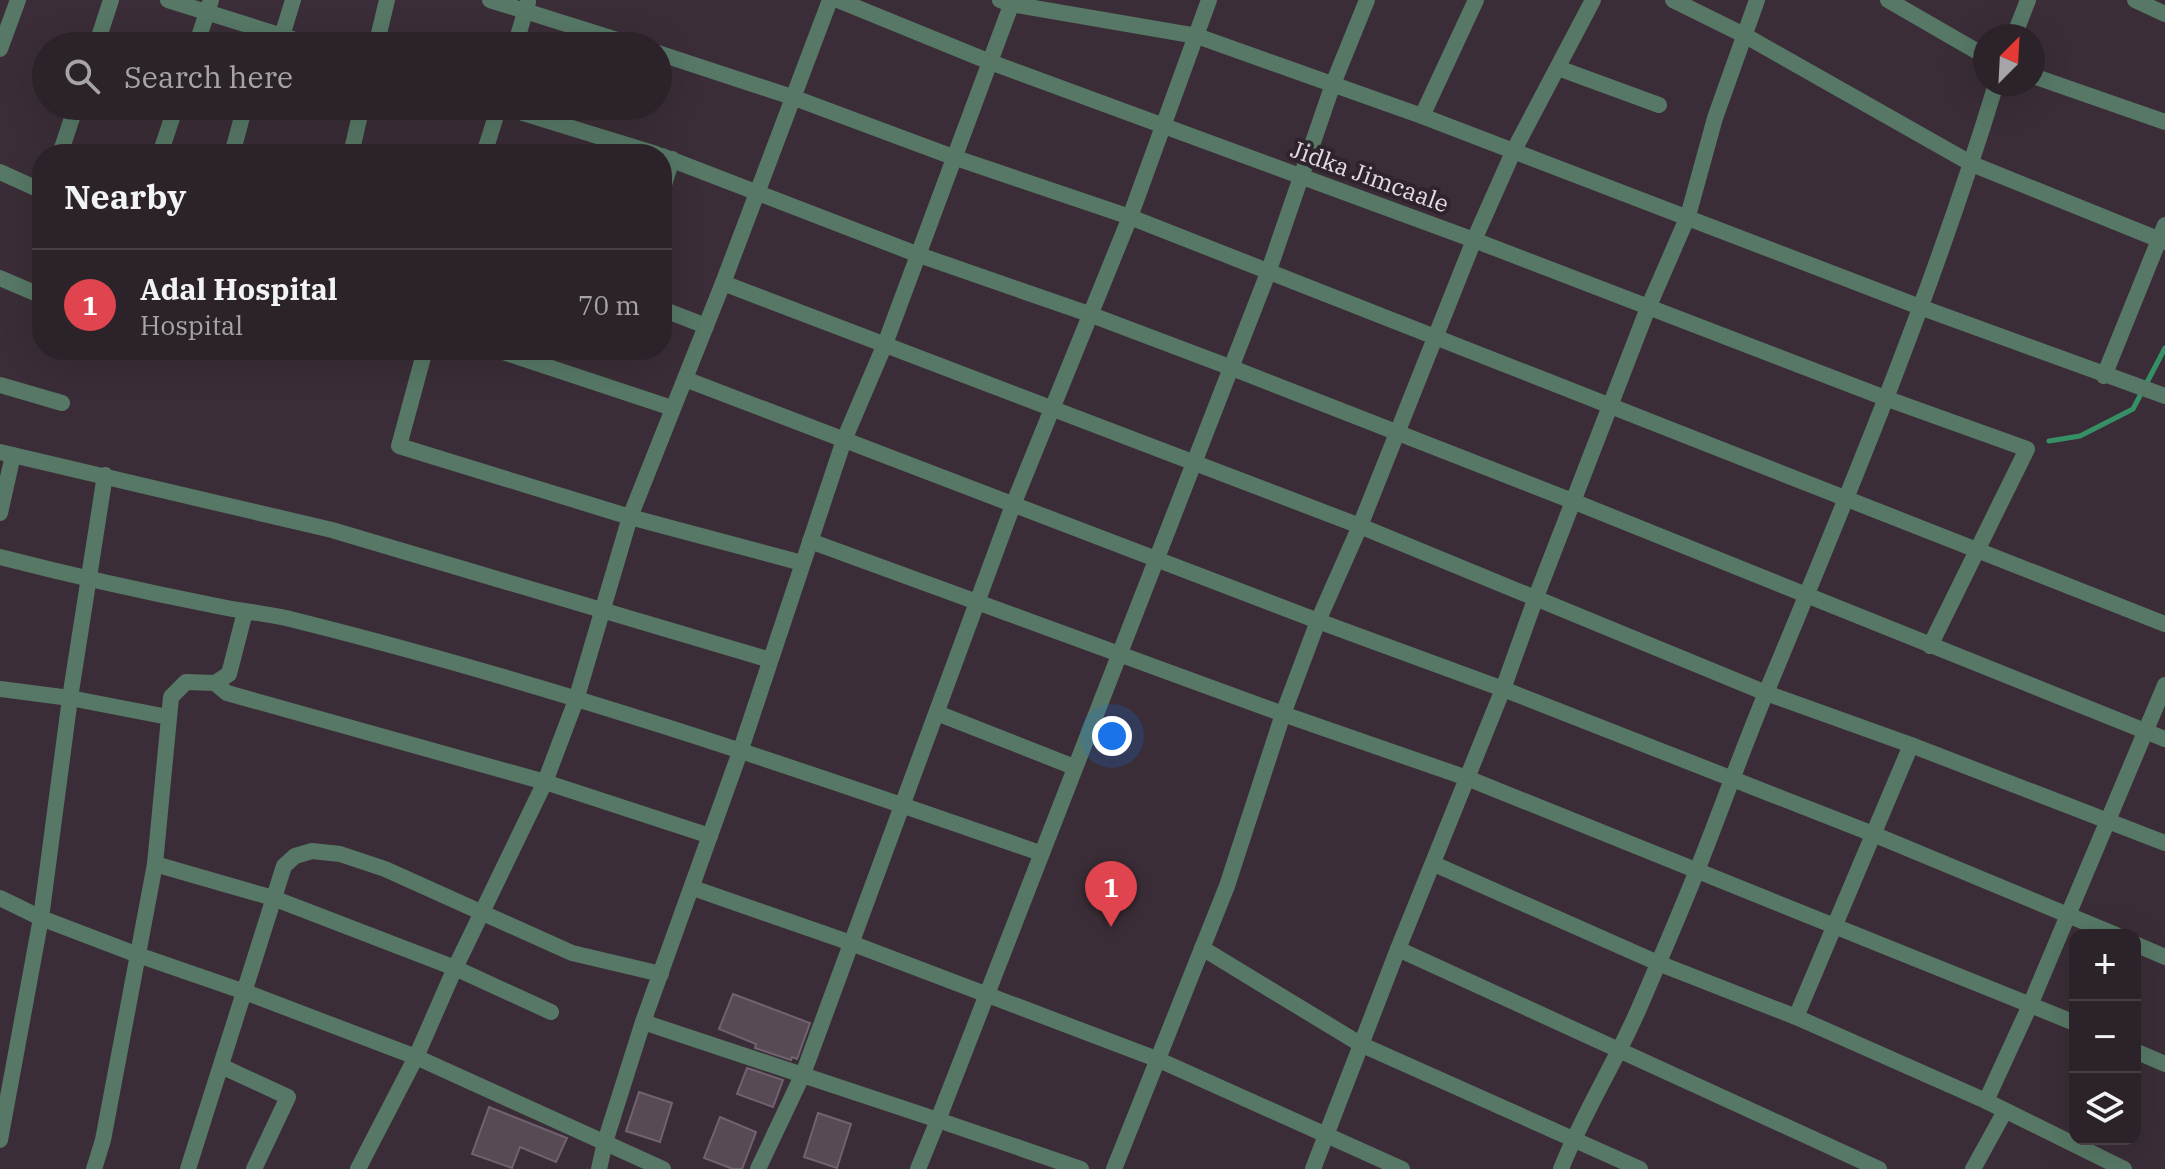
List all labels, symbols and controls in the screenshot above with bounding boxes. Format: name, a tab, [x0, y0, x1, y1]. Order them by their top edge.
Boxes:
north arrow	[1973, 24, 2045, 96]
search box	[32, 32, 672, 120]
icon: search	[60, 54, 104, 98]
text: Search here	[124, 57, 293, 96]
street label: Jidka Jimcaale	[1287, 133, 1453, 219]
text: Nearby	[64, 174, 186, 218]
text: Adal Hospital	[140, 269, 338, 308]
text: 1	[82, 288, 98, 322]
text: 70 m	[578, 288, 640, 322]
text: Hospital	[140, 308, 243, 342]
your location	[1092, 716, 1132, 756]
pin: 1	[1085, 861, 1137, 927]
map controls	[2069, 929, 2141, 1145]
button: +	[2069, 929, 2141, 1001]
button: −	[2069, 1001, 2141, 1073]
button: layers	[2069, 1073, 2141, 1145]

